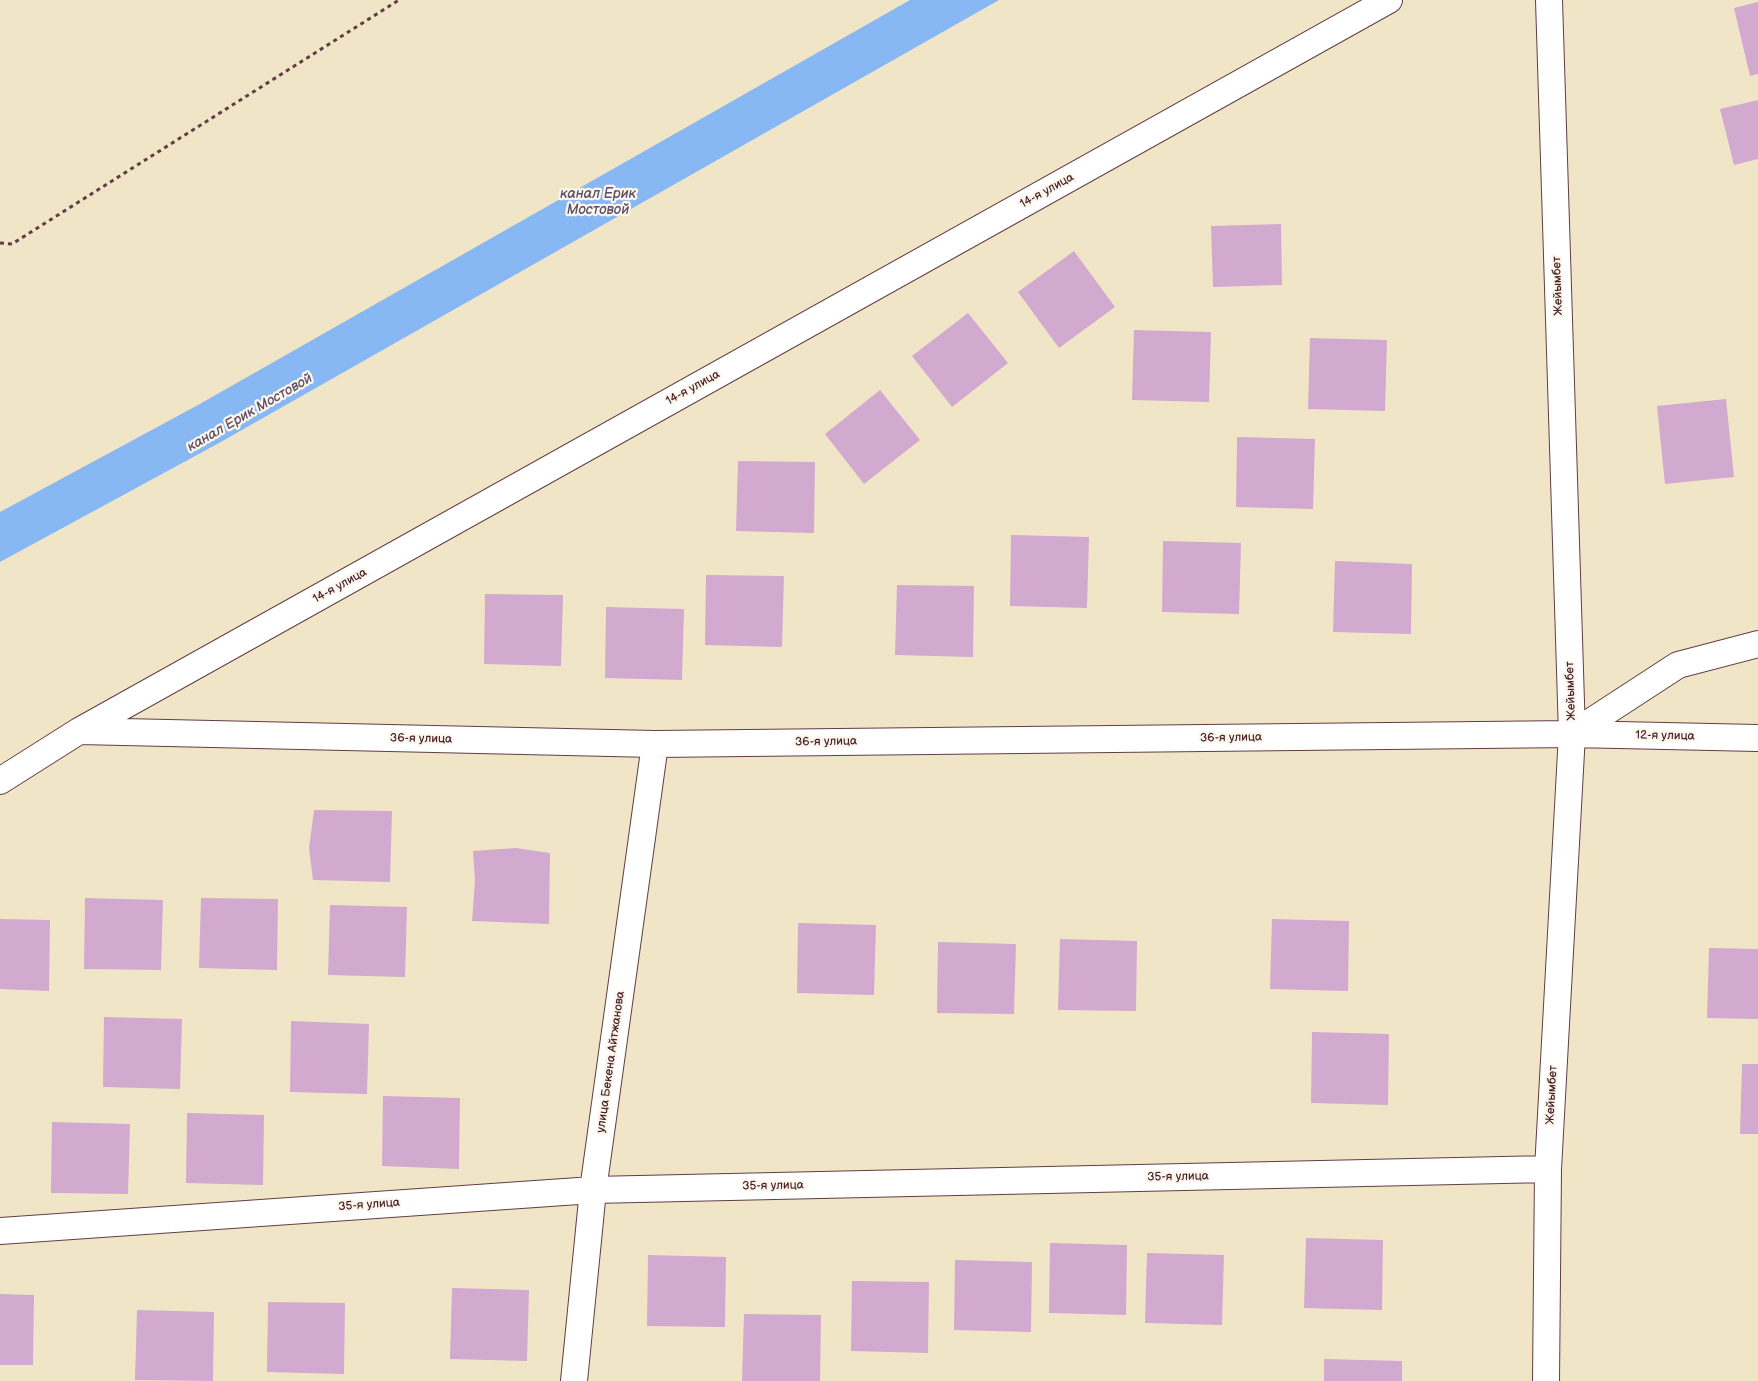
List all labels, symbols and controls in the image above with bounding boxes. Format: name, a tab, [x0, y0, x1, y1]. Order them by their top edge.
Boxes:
street label: 14-я улица	[1018, 170, 1076, 212]
water label: канал Ерик Мостовой	[560, 186, 636, 218]
street label: Жейымбет	[1550, 256, 1566, 316]
street label: 14-я улица	[664, 367, 722, 409]
water label: канал Ерик Мостовой	[184, 370, 316, 456]
street label: 14-я улица	[311, 565, 369, 607]
street label: Жейымбет	[1563, 661, 1579, 721]
street label: 12-я улица	[1635, 728, 1695, 744]
street label: 36-я улица	[1200, 730, 1262, 746]
street label: 36-я улица	[390, 731, 452, 747]
street label: 36-я улица	[795, 734, 857, 750]
street label: улица Бекена Айтжанова	[594, 990, 628, 1134]
street label: Жейымбет	[1543, 1065, 1561, 1125]
street label: 35-я улица	[1147, 1169, 1209, 1185]
street label: 35-я улица	[742, 1178, 804, 1194]
street label: 35-я улица	[338, 1196, 400, 1214]

